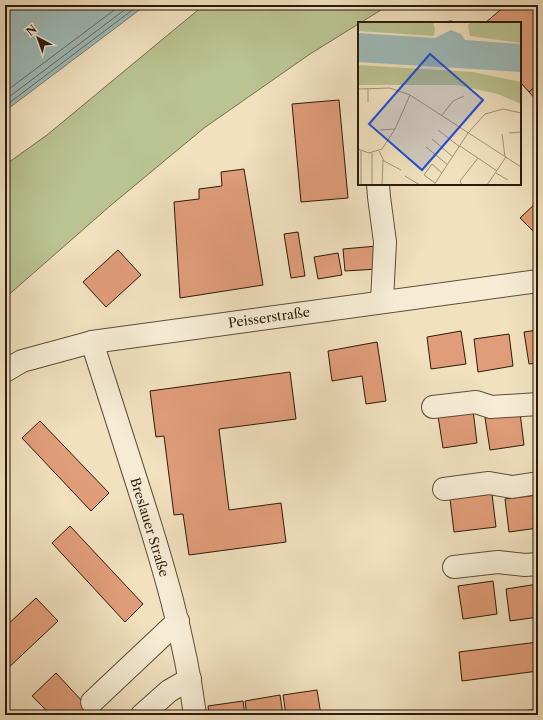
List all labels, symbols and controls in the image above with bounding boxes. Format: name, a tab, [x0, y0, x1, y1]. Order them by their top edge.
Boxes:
north arrow	[18, 18, 58, 58]
text: N	[23, 22, 40, 39]
inset map	[358, 22, 521, 185]
street label: Peisserstraße	[227, 303, 311, 331]
street label: Breslauer Straße	[127, 475, 173, 579]

